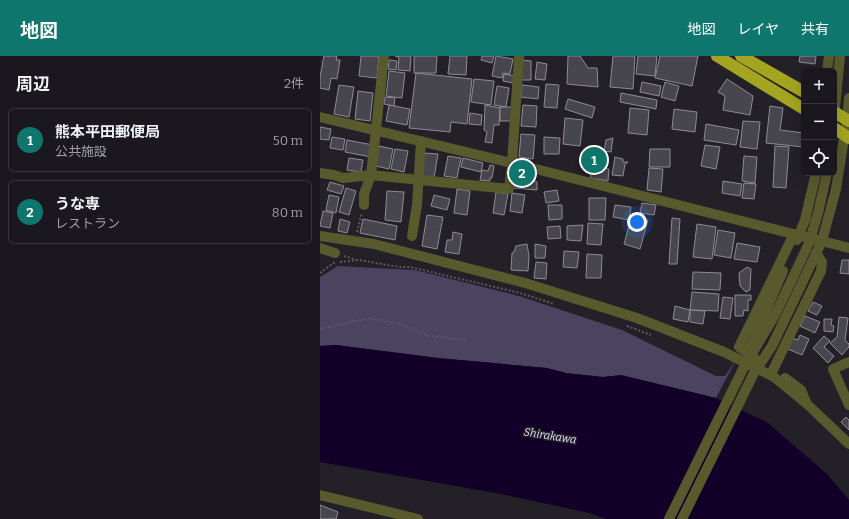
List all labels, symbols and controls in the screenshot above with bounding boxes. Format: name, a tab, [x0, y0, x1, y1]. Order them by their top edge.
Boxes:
text: 地図	[20, 19, 58, 42]
text: 地図	[687, 21, 715, 38]
text: レイヤ	[737, 21, 779, 38]
text: 共有	[801, 21, 829, 38]
map controls	[801, 68, 837, 176]
button: +	[801, 68, 837, 104]
text: 周辺	[16, 74, 50, 95]
text: 2件	[284, 76, 304, 91]
button: −	[801, 104, 837, 140]
text: 熊本平田郵便局	[55, 123, 160, 141]
text: 1	[27, 133, 33, 148]
text: 50 m	[273, 133, 303, 148]
button: locate	[801, 140, 837, 176]
text: 公共施設	[55, 144, 107, 159]
pin: 1	[581, 145, 607, 175]
pin: 2	[509, 158, 535, 188]
text: うな専	[55, 195, 100, 213]
text: 2	[26, 205, 34, 220]
text: 80 m	[272, 205, 303, 220]
your location	[627, 212, 647, 232]
text: レストラン	[55, 216, 120, 231]
water label: Shirakawa	[523, 425, 577, 447]

